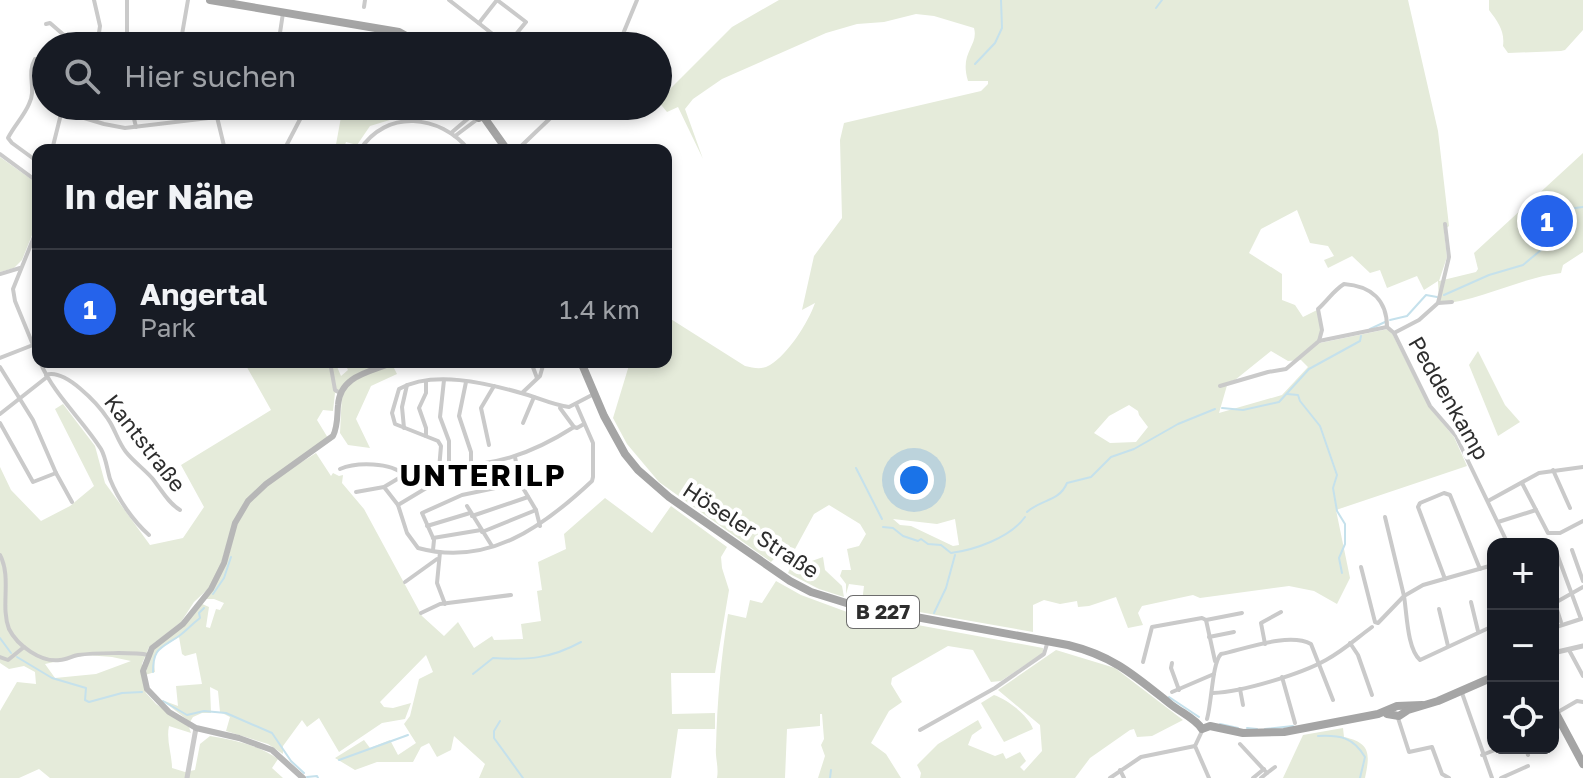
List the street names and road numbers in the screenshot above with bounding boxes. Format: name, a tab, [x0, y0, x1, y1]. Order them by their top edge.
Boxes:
street label: Peddenkamp	[1403, 331, 1496, 464]
street label: Kantstraße	[99, 389, 192, 497]
street label: Höseler Straße	[678, 476, 824, 584]
road number: B 227	[847, 596, 919, 628]

